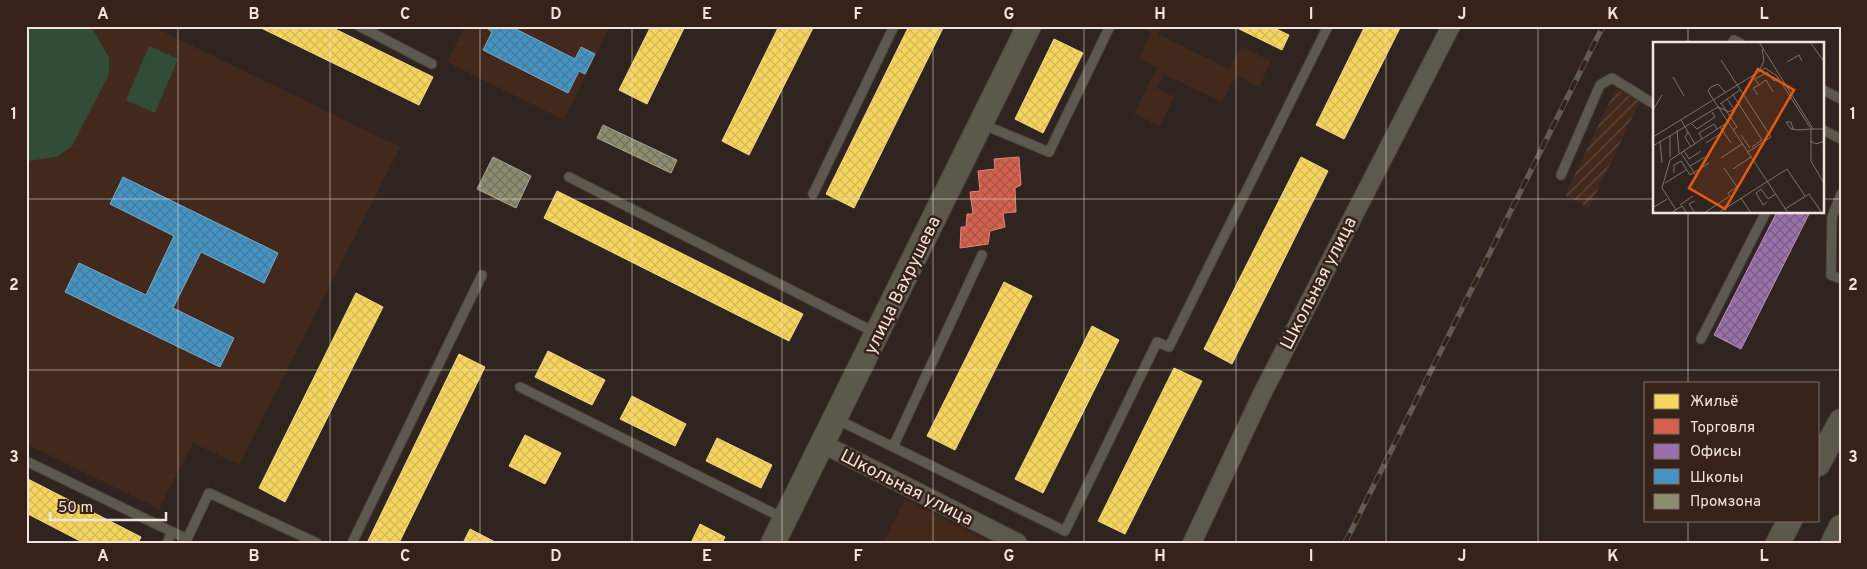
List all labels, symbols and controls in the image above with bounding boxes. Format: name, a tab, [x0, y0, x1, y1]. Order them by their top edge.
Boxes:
text: A	[97, 5, 109, 25]
text: B	[248, 5, 260, 25]
text: C	[400, 5, 410, 25]
text: D	[550, 5, 562, 25]
text: E	[702, 5, 712, 25]
text: F	[853, 5, 863, 25]
text: G	[1004, 5, 1014, 25]
text: H	[1154, 5, 1166, 25]
text: I	[1309, 5, 1313, 25]
text: J	[1458, 5, 1466, 25]
text: K	[1607, 5, 1619, 25]
text: L	[1759, 5, 1769, 25]
inset map	[1653, 42, 1824, 214]
text: 1	[11, 105, 17, 125]
text: 1	[1850, 105, 1856, 125]
street label: улица Вахрушева	[860, 213, 947, 358]
street label: Школьная улица	[1276, 213, 1363, 354]
text: 2	[9, 276, 19, 296]
text: 2	[1848, 276, 1858, 296]
legend	[1644, 382, 1820, 522]
text: Жильё	[1690, 393, 1738, 412]
text: Торговля	[1690, 419, 1755, 438]
text: Офисы	[1690, 443, 1741, 462]
street label: Школьная улица	[836, 445, 977, 532]
text: 3	[9, 448, 19, 468]
text: 3	[1848, 448, 1858, 468]
text: Школы	[1690, 469, 1744, 488]
scale bar	[50, 489, 166, 521]
text: Промзона	[1690, 493, 1761, 512]
text: 50 m	[58, 499, 93, 518]
text: A	[97, 547, 109, 567]
text: B	[248, 547, 260, 567]
text: C	[400, 547, 410, 567]
text: D	[550, 547, 562, 567]
text: E	[702, 547, 712, 567]
text: F	[853, 547, 863, 567]
text: G	[1004, 547, 1014, 567]
text: H	[1154, 547, 1166, 567]
text: I	[1309, 547, 1313, 567]
text: J	[1458, 547, 1466, 567]
text: K	[1607, 547, 1619, 567]
text: L	[1759, 547, 1769, 567]

